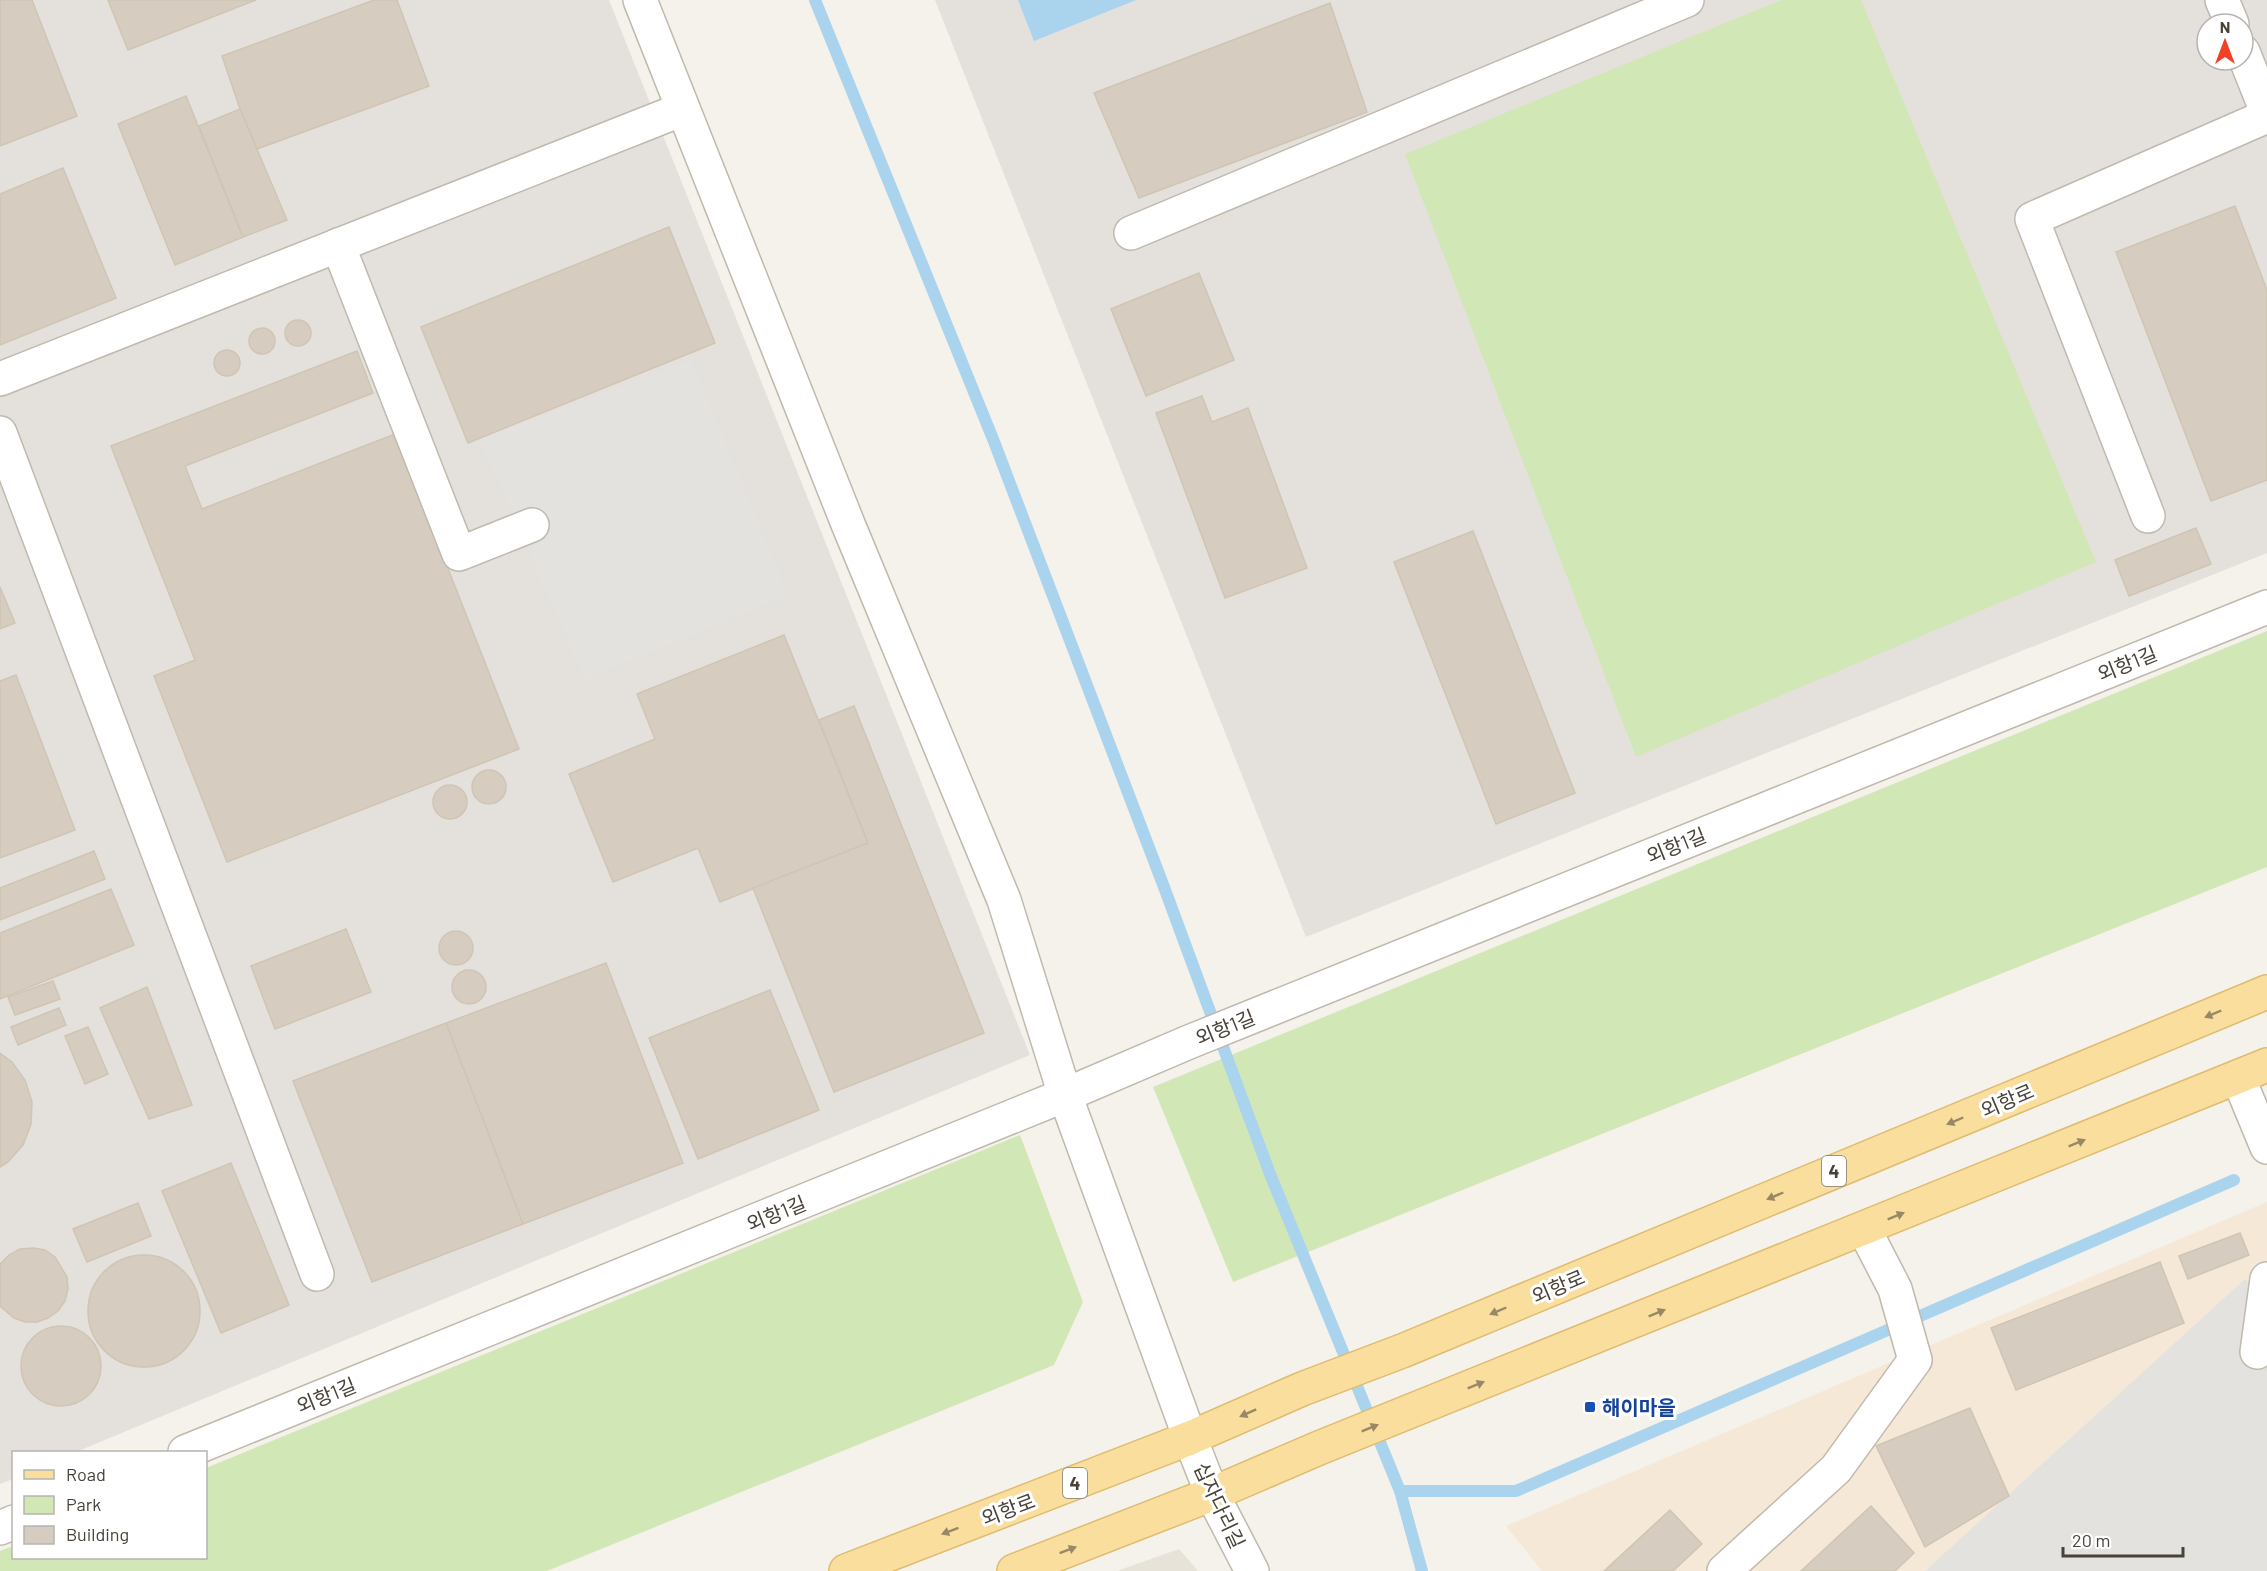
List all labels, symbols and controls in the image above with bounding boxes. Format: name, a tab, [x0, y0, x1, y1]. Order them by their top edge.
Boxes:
north arrow	[2195, 12, 2255, 72]
text: N	[2220, 17, 2230, 36]
street label: 외항1길	[2094, 640, 2160, 686]
street label: 외항1길	[1643, 822, 1709, 868]
street label: 외항1길	[1192, 1004, 1258, 1050]
one-way arrow	[2204, 1010, 2222, 1019]
street label: 외항로	[1977, 1078, 2037, 1122]
one-way arrow	[1946, 1116, 1964, 1126]
one-way arrow	[2068, 1138, 2086, 1148]
road number: 4	[1822, 1156, 1846, 1186]
street label: 외항1길	[743, 1190, 809, 1236]
one-way arrow	[1766, 1192, 1784, 1201]
one-way arrow	[1887, 1211, 1905, 1220]
street label: 외항로	[1528, 1264, 1588, 1308]
one-way arrow	[1489, 1307, 1507, 1316]
one-way arrow	[1648, 1307, 1666, 1317]
street label: 외항1길	[293, 1372, 359, 1418]
one-way arrow	[1467, 1380, 1485, 1390]
place label: 해이마을	[1602, 1395, 1676, 1419]
marker: 해이마을	[1583, 1400, 1597, 1414]
one-way arrow	[1239, 1409, 1257, 1418]
one-way arrow	[1362, 1423, 1380, 1433]
legend	[12, 1451, 207, 1559]
street label: 십자다리길	[1190, 1458, 1250, 1552]
text: Road	[66, 1463, 106, 1485]
road number: 4	[1063, 1468, 1087, 1498]
street label: 외항로	[978, 1488, 1038, 1530]
text: Park	[66, 1493, 101, 1515]
scale bar	[2063, 1520, 2183, 1558]
text: Building	[66, 1523, 129, 1545]
one-way arrow	[940, 1526, 958, 1536]
text: 20 m	[2072, 1529, 2110, 1551]
one-way arrow	[1059, 1545, 1077, 1554]

